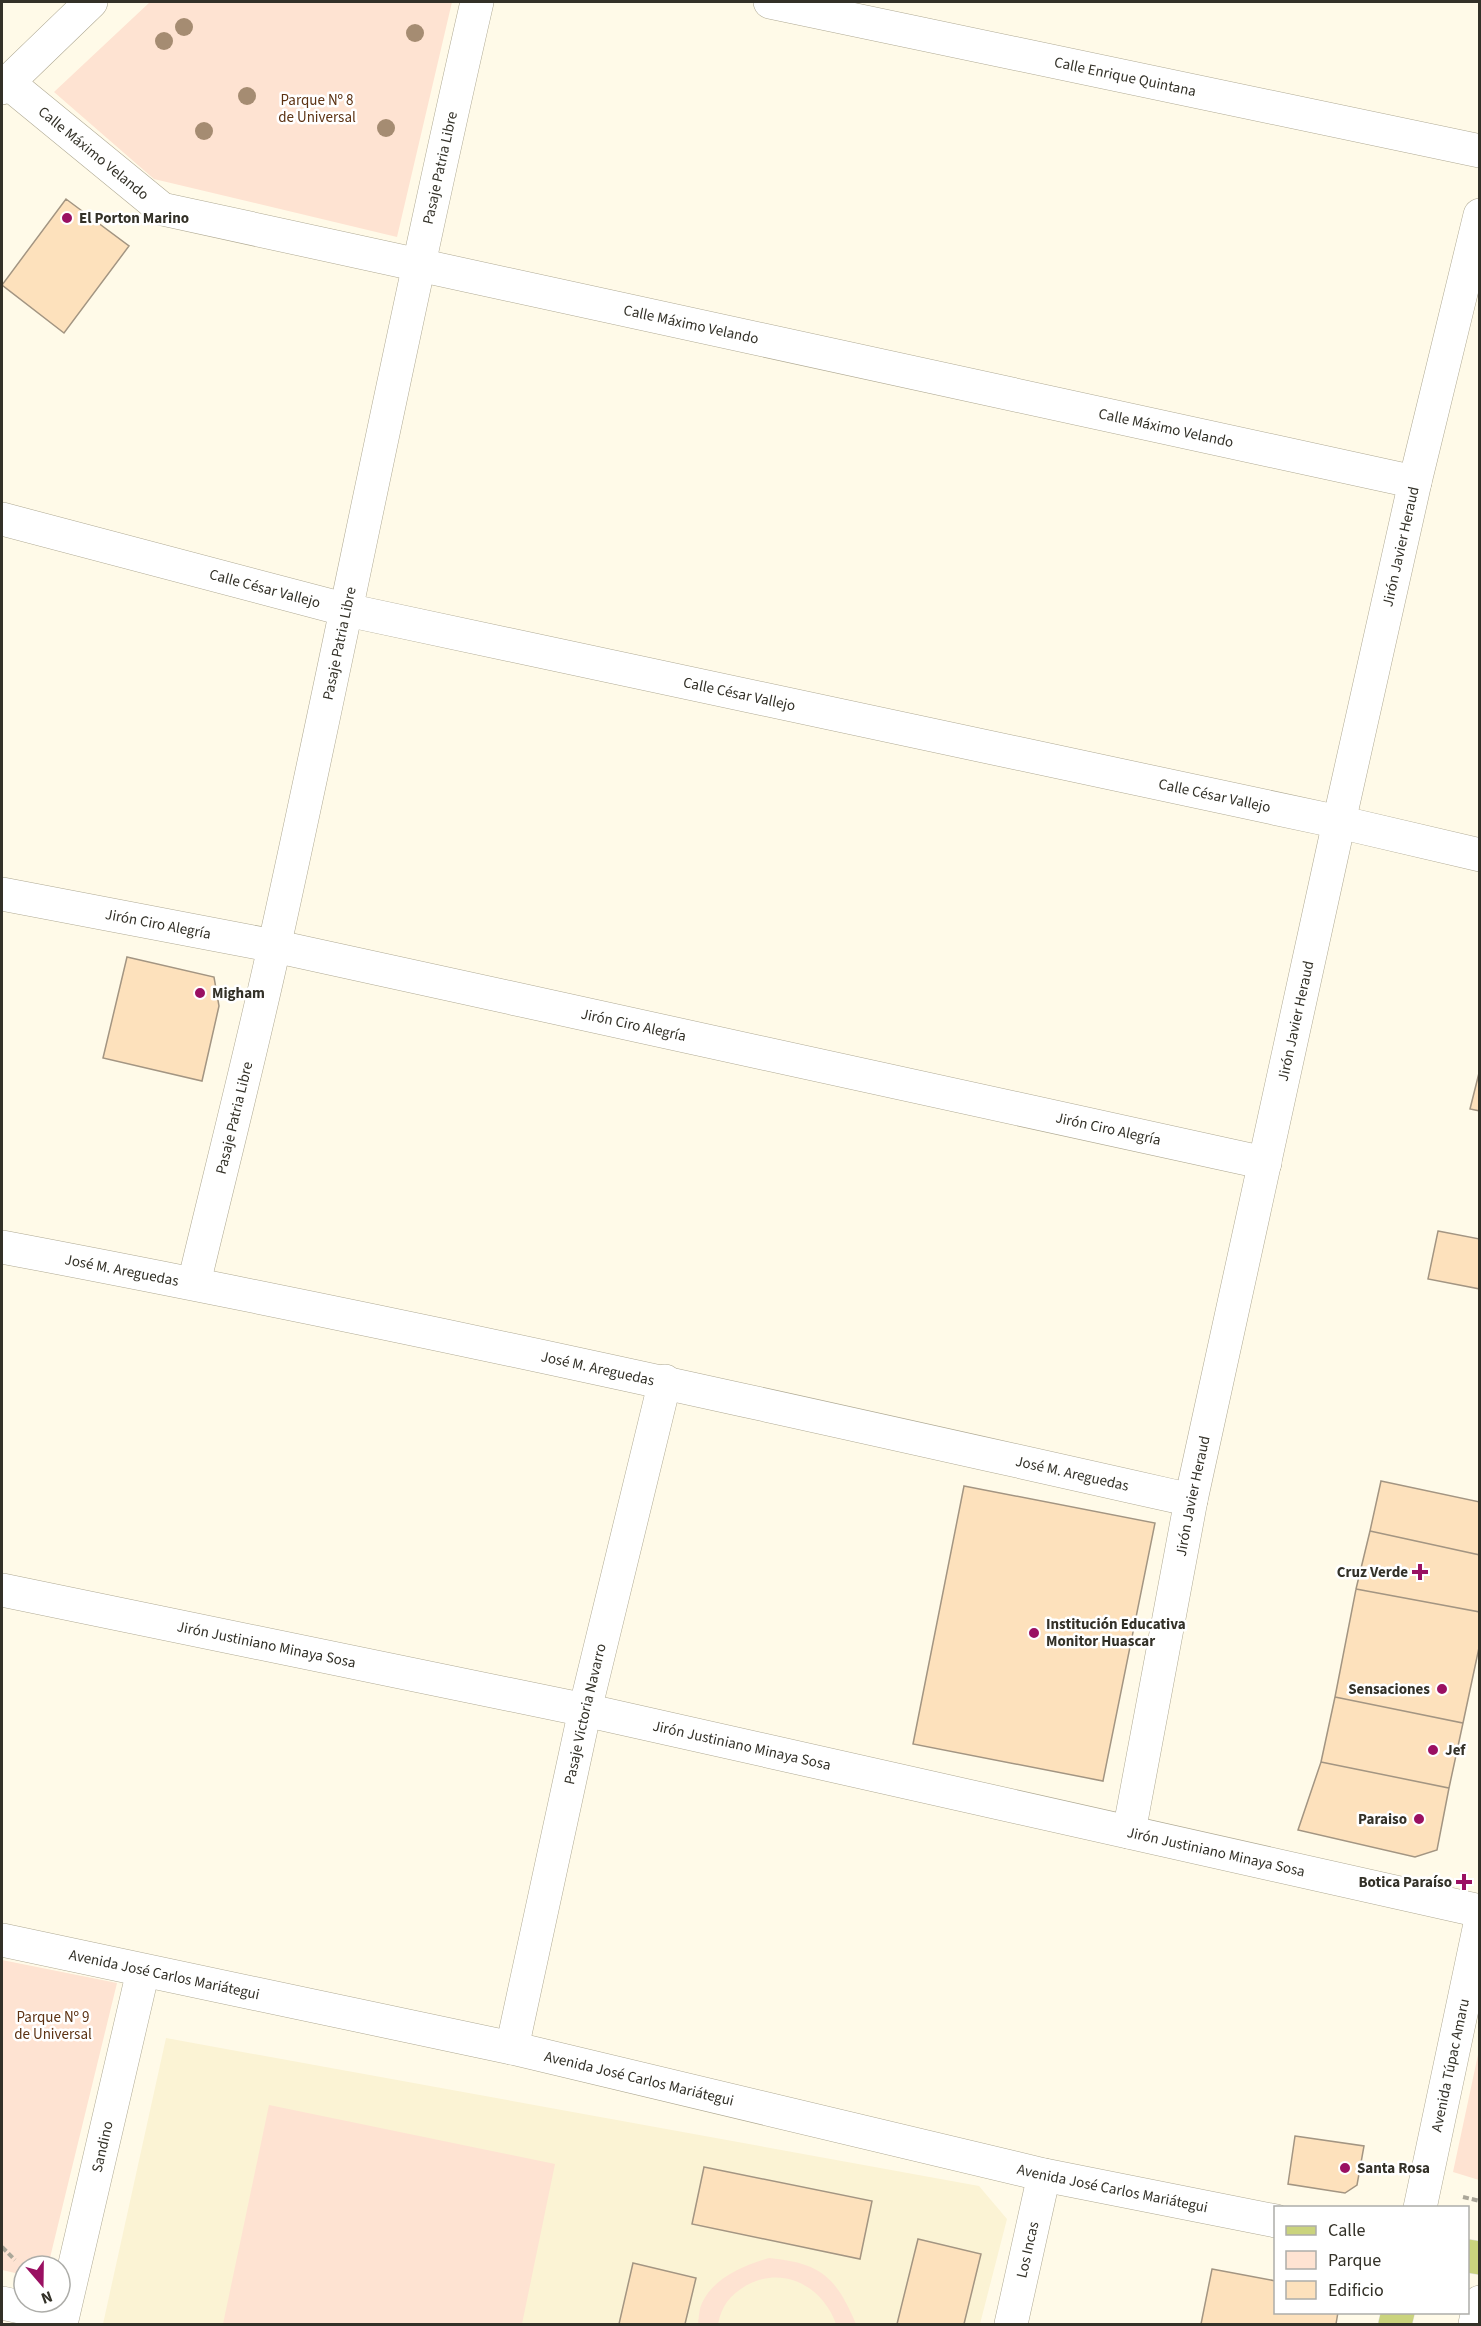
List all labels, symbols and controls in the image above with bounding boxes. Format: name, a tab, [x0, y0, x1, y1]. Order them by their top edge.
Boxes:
street label: Calle Enrique Quintana	[1052, 51, 1198, 102]
park label: Parque Nº 8 de Universal	[278, 90, 356, 128]
street label: Calle Máximo Velando	[34, 101, 154, 205]
street label: Pasaje Patria Libre	[417, 109, 462, 226]
place label: El Porton Marino	[79, 208, 189, 229]
marker: El Porton Marino	[60, 211, 74, 225]
street label: Calle Máximo Velando	[622, 299, 761, 349]
street label: Calle Máximo Velando	[1097, 403, 1236, 453]
street label: Jirón Javier Heraud	[1377, 484, 1424, 609]
street label: Calle César Vallejo	[207, 564, 323, 613]
street label: Pasaje Patria Libre	[317, 585, 361, 702]
street label: Calle César Vallejo	[681, 672, 797, 716]
street label: Calle César Vallejo	[1157, 773, 1273, 818]
street label: Jirón Ciro Alegría	[104, 903, 213, 944]
street label: Jirón Javier Heraud	[1272, 959, 1319, 1083]
place label: Migham	[212, 983, 265, 1004]
marker: Migham	[193, 986, 207, 1000]
street label: Jirón Ciro Alegría	[579, 1003, 688, 1046]
street label: Pasaje Patria Libre	[210, 1059, 258, 1176]
street label: Jirón Ciro Alegría	[1054, 1107, 1163, 1150]
street label: José M. Areguedas	[63, 1249, 181, 1291]
street label: José M. Areguedas	[539, 1346, 656, 1391]
street label: Jirón Javier Heraud	[1170, 1434, 1215, 1558]
street label: José M. Areguedas	[1014, 1450, 1131, 1496]
place label: Cruz Verde	[1337, 1562, 1408, 1583]
marker: Cruz Verde	[1413, 1565, 1427, 1579]
place label: Institución Educativa Monitor Huascar	[1046, 1614, 1186, 1652]
street label: Jirón Justiniano Minaya Sosa	[175, 1616, 358, 1673]
marker: Institución Educativa Monitor Huascar	[1027, 1626, 1041, 1640]
street label: Pasaje Victoria Navarro	[559, 1641, 611, 1786]
place label: Sensaciones	[1348, 1679, 1430, 1700]
marker: Sensaciones	[1435, 1682, 1449, 1696]
street label: Jirón Justiniano Minaya Sosa	[651, 1715, 833, 1775]
place label: Jef	[1445, 1740, 1466, 1761]
marker: Jef	[1426, 1743, 1440, 1757]
place label: Paraiso	[1358, 1809, 1407, 1830]
marker: Paraiso	[1412, 1812, 1426, 1826]
street label: Jirón Justiniano Minaya Sosa	[1125, 1822, 1307, 1882]
place label: Botica Paraíso	[1358, 1872, 1452, 1893]
marker: Botica Paraíso	[1457, 1875, 1471, 1889]
street label: Avenida José Carlos Mariátegui	[67, 1944, 262, 2005]
street label: Avenida Túpac Amaru	[1426, 1996, 1474, 2134]
park label: Parque Nº 9 de Universal	[14, 2007, 92, 2045]
street label: Avenida José Carlos Mariátegui	[542, 2046, 736, 2111]
street label: Sandino	[86, 2119, 118, 2175]
street label: Avenida José Carlos Mariátegui	[1015, 2158, 1210, 2218]
place label: Santa Rosa	[1357, 2158, 1430, 2179]
marker: Santa Rosa	[1338, 2161, 1352, 2175]
legend	[1274, 2206, 1469, 2314]
text: Calle	[1328, 2218, 1366, 2243]
street label: Los Incas	[1011, 2220, 1044, 2280]
text: Parque	[1328, 2248, 1381, 2273]
north arrow	[12, 2254, 72, 2314]
text: Edificio	[1328, 2278, 1384, 2303]
text: N	[38, 2285, 56, 2309]

